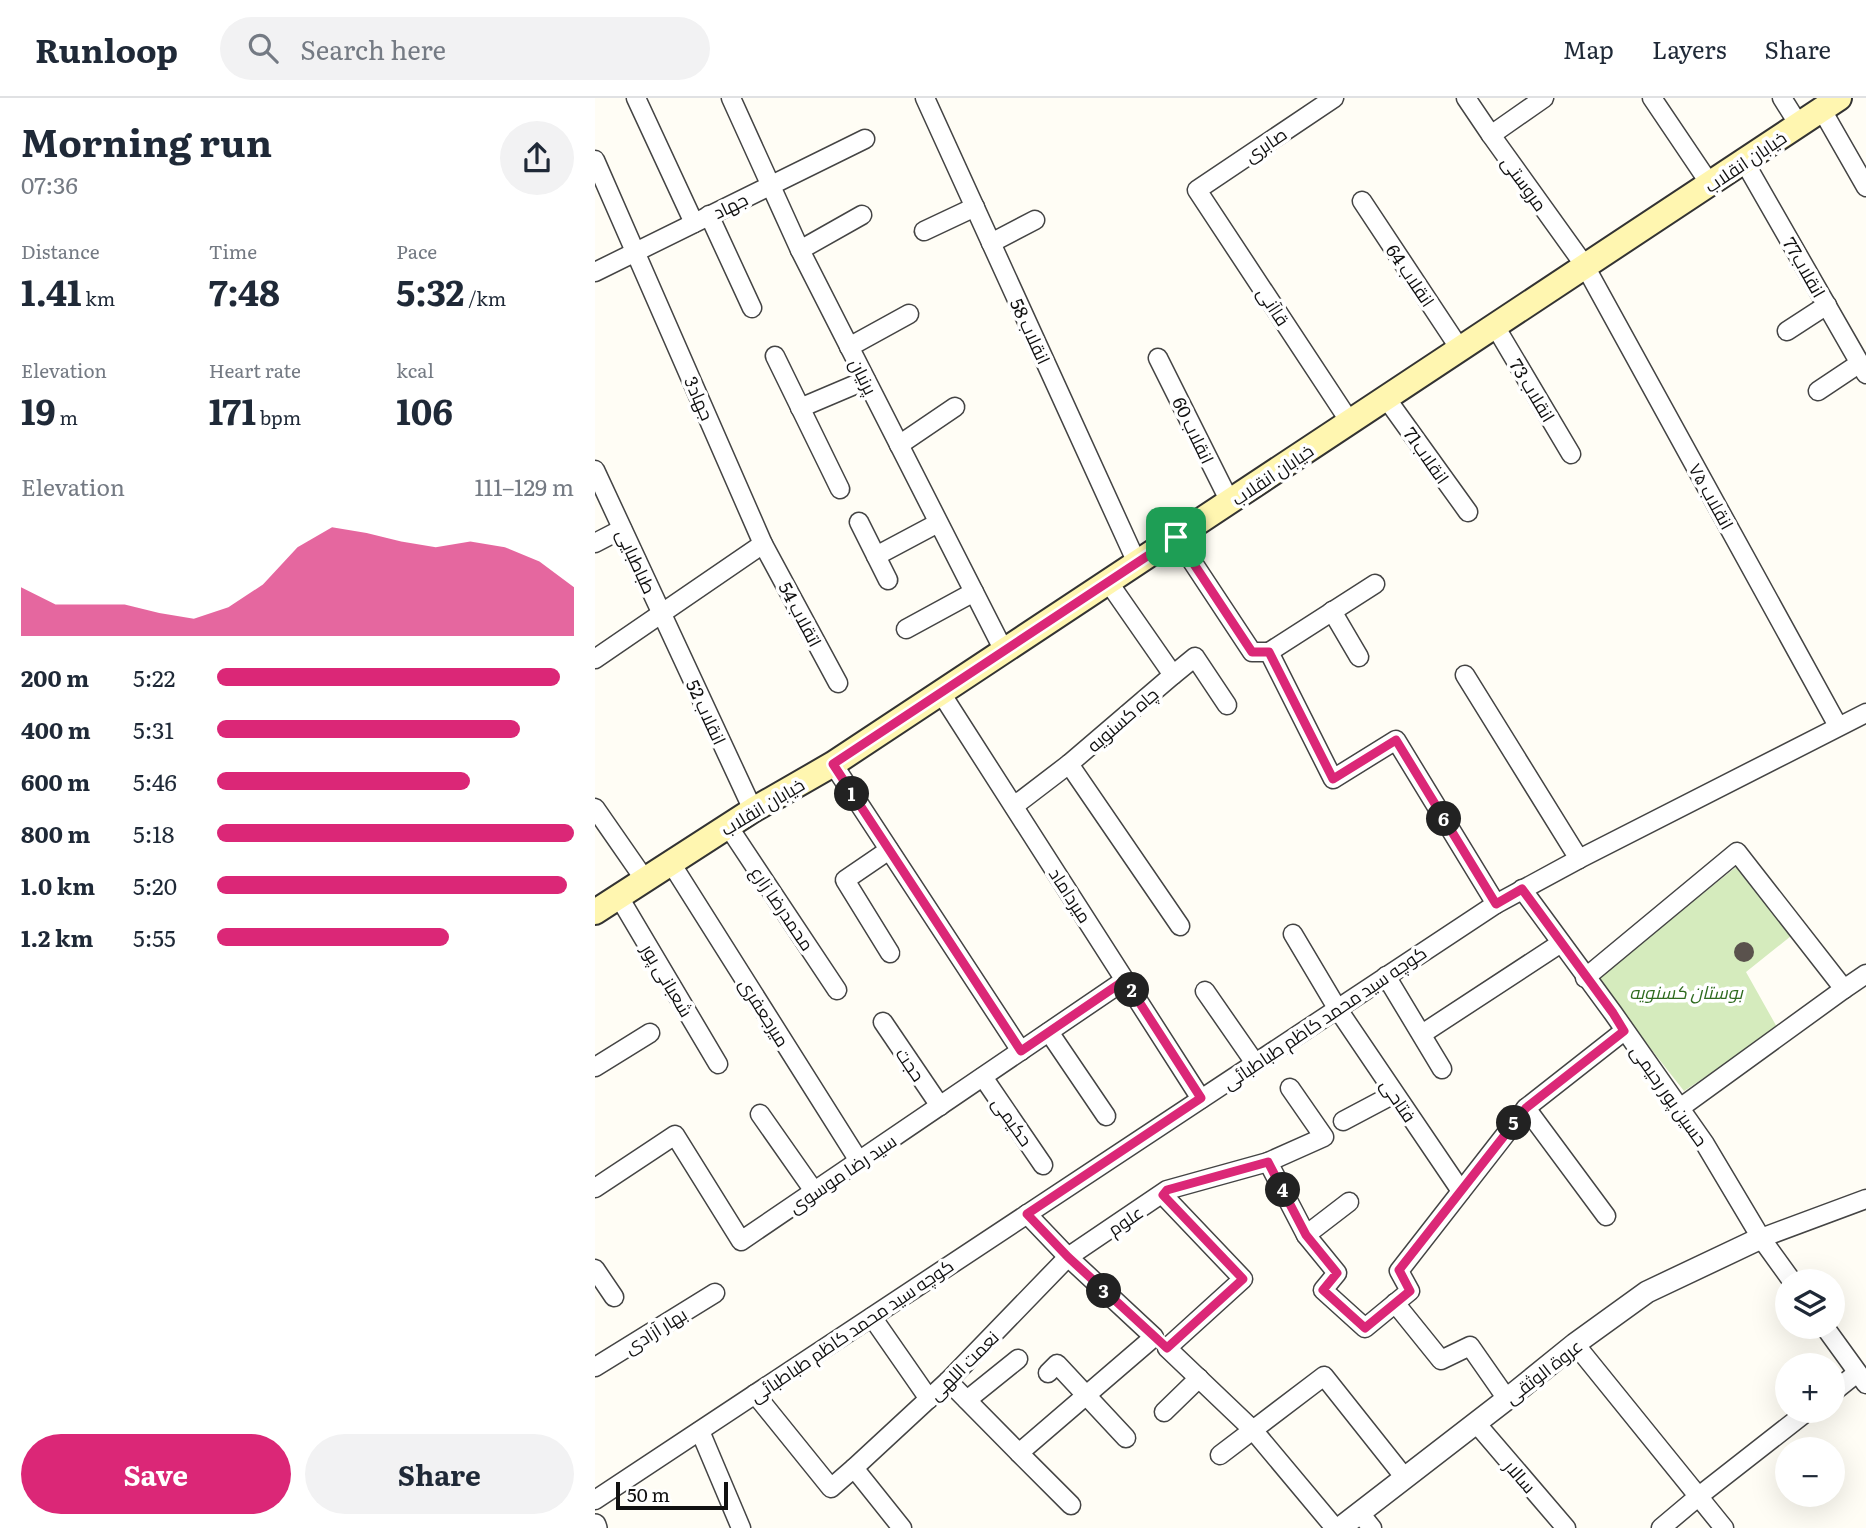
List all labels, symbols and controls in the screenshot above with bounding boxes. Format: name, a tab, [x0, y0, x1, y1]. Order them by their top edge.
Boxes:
search box	[220, 17, 710, 80]
text: Runloop	[35, 24, 178, 73]
icon: search	[244, 29, 282, 67]
text: Search here	[300, 29, 446, 68]
text: Map	[1563, 31, 1614, 66]
text: Layers	[1652, 31, 1726, 66]
text: Share	[1764, 31, 1831, 66]
text: Morning run	[21, 112, 272, 169]
street label: صابری	[1238, 120, 1292, 168]
button: share	[500, 121, 574, 195]
street label: خیابان انقلاب	[1699, 124, 1791, 198]
street label: مروستی	[1496, 150, 1554, 216]
text: 07:36	[21, 167, 78, 201]
street label: جهاد	[708, 185, 752, 225]
street label: انقلاب77	[1777, 232, 1833, 302]
text: Distance	[21, 237, 100, 265]
text: Time	[209, 237, 257, 265]
text: Pace	[396, 237, 437, 265]
street label: انقلاب 64	[1380, 238, 1442, 312]
text: 1.41	[21, 265, 82, 317]
text: 7:48	[209, 265, 280, 317]
text: 5:32	[396, 265, 464, 317]
street label: قاآنی	[1251, 281, 1297, 331]
text: km	[82, 284, 115, 312]
text: /km	[464, 284, 506, 312]
street label: انقلاب 58	[1004, 294, 1058, 368]
street label: پرنیان	[843, 353, 885, 399]
street label: انقلاب 73	[1503, 353, 1563, 427]
text: Elevation	[21, 356, 107, 384]
text: Heart rate	[209, 356, 301, 384]
text: kcal	[396, 356, 434, 384]
street label: جهاد3	[678, 372, 722, 424]
text: 19	[21, 384, 56, 436]
text: 171	[209, 384, 256, 436]
text: 106	[396, 384, 453, 436]
street label: انقلاب 60	[1166, 392, 1222, 468]
text: m	[56, 403, 78, 431]
text: bpm	[256, 403, 301, 431]
street label: انقلاب71	[1398, 421, 1456, 489]
street label: خیابان انقلاب	[1226, 437, 1318, 511]
street label: انقلاب ۷۵	[1683, 458, 1741, 534]
text: Elevation	[21, 469, 125, 503]
text: 111–129 m	[474, 469, 574, 503]
pin	[1146, 507, 1206, 567]
icon: arrive	[1157, 518, 1195, 556]
street label: طباطبایی	[610, 524, 664, 598]
street label: اتقلاب 54	[773, 577, 829, 651]
text: 200 m	[21, 660, 89, 694]
text: 5:22	[133, 660, 175, 694]
street label: انقلاب 52	[680, 675, 734, 749]
street label: چاه کسنویه	[1080, 680, 1164, 758]
text: 400 m	[21, 712, 91, 746]
text: 5:31	[133, 712, 174, 746]
text: 600 m	[21, 764, 90, 798]
text: 5:46	[133, 764, 177, 798]
street label: خیابان انقلاب	[715, 770, 809, 842]
pin: 1	[835, 776, 869, 812]
text: 1	[848, 779, 855, 807]
pin: 6	[1427, 802, 1461, 836]
text: 6	[1438, 804, 1449, 832]
text: 800 m	[21, 816, 90, 850]
text: 5:18	[133, 816, 174, 850]
street label: محمدرضا زارع	[745, 860, 821, 956]
street label: میرداماد	[1043, 862, 1099, 928]
text: 1.0 km	[21, 868, 95, 902]
text: 5:20	[133, 868, 177, 902]
text: 1.2 km	[21, 920, 93, 954]
text: 5:55	[133, 920, 176, 954]
street label: شعبانی پور	[635, 937, 700, 1022]
street label: کوچه سید محمد کاظم طباطبائی	[1217, 938, 1431, 1096]
street label: میرجعفری	[733, 972, 797, 1052]
pin: 2	[1115, 972, 1149, 1008]
text: 2	[1126, 975, 1137, 1003]
park label: بوستان کسنویه	[1629, 978, 1744, 1005]
street label: حسین پور رحیمی	[1625, 1039, 1715, 1151]
street label: حجت	[890, 1042, 932, 1086]
street label: فتاحی	[1375, 1073, 1423, 1127]
street label: حکیمی	[986, 1091, 1040, 1151]
pin: 5	[1497, 1105, 1531, 1140]
text: 5	[1508, 1108, 1519, 1136]
street label: سید رضا موسوی	[783, 1127, 901, 1219]
pin: 4	[1265, 1172, 1301, 1208]
text: 4	[1277, 1175, 1288, 1203]
street label: علوم	[1102, 1198, 1148, 1242]
street label: کوچه سید محمد کاظم طباطبائی	[744, 1251, 958, 1409]
map controls	[1775, 1269, 1845, 1507]
button: layers	[1775, 1269, 1845, 1339]
pin: 3	[1086, 1274, 1121, 1308]
text: 3	[1098, 1276, 1109, 1304]
street label: بهار آزادی	[618, 1300, 692, 1360]
street label: نعمت اللهی	[922, 1324, 1004, 1406]
street label: عروة الوثقی	[1498, 1332, 1588, 1410]
button: +	[1775, 1353, 1845, 1423]
button: Save	[21, 1434, 291, 1514]
button: Share	[305, 1434, 574, 1514]
button: −	[1775, 1437, 1845, 1507]
street label: سالار	[1498, 1453, 1543, 1499]
scale bar	[616, 1479, 728, 1511]
text: 50 m	[627, 1480, 670, 1508]

